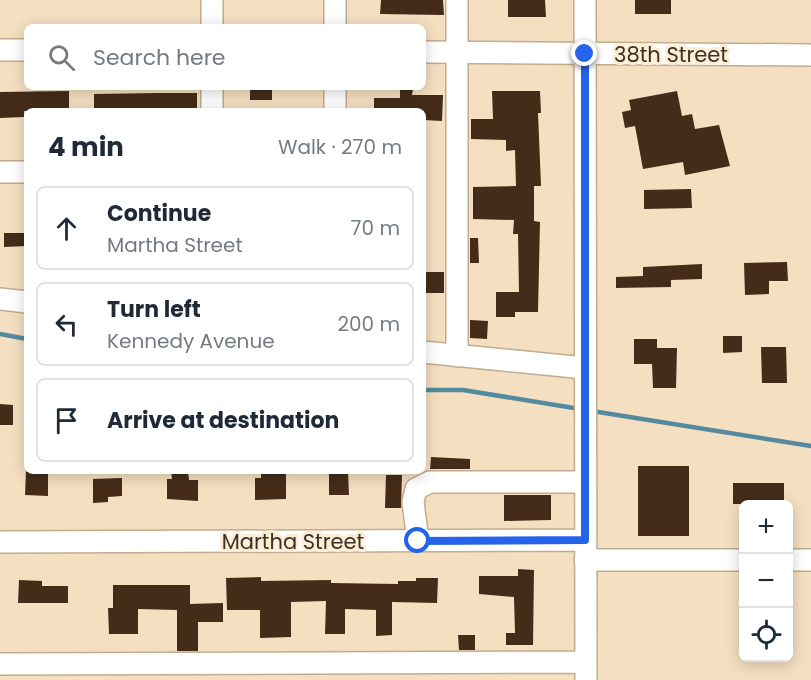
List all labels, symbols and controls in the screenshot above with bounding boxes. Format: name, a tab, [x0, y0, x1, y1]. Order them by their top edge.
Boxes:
search box	[24, 24, 426, 90]
route end	[571, 40, 597, 66]
street label: 38th Street	[614, 40, 728, 69]
icon: search	[45, 41, 78, 74]
text: Search here	[93, 42, 226, 73]
text: 4 min	[48, 129, 124, 165]
text: Walk · 270 m	[278, 133, 402, 161]
text: Continue	[107, 198, 211, 229]
icon: ahead	[50, 212, 83, 245]
text: 70 m	[351, 214, 400, 242]
text: Martha Street	[107, 231, 243, 259]
text: Turn left	[107, 294, 201, 325]
icon: left	[50, 308, 83, 341]
text: 200 m	[337, 310, 400, 338]
text: Kennedy Avenue	[107, 327, 275, 355]
icon: arrive	[50, 404, 83, 437]
text: Arrive at destination	[107, 405, 339, 436]
map controls	[739, 500, 793, 662]
button: +	[739, 500, 793, 554]
street label: Martha Street	[222, 527, 364, 556]
route start	[404, 527, 430, 553]
button: −	[739, 554, 793, 608]
button: locate	[739, 608, 793, 662]

